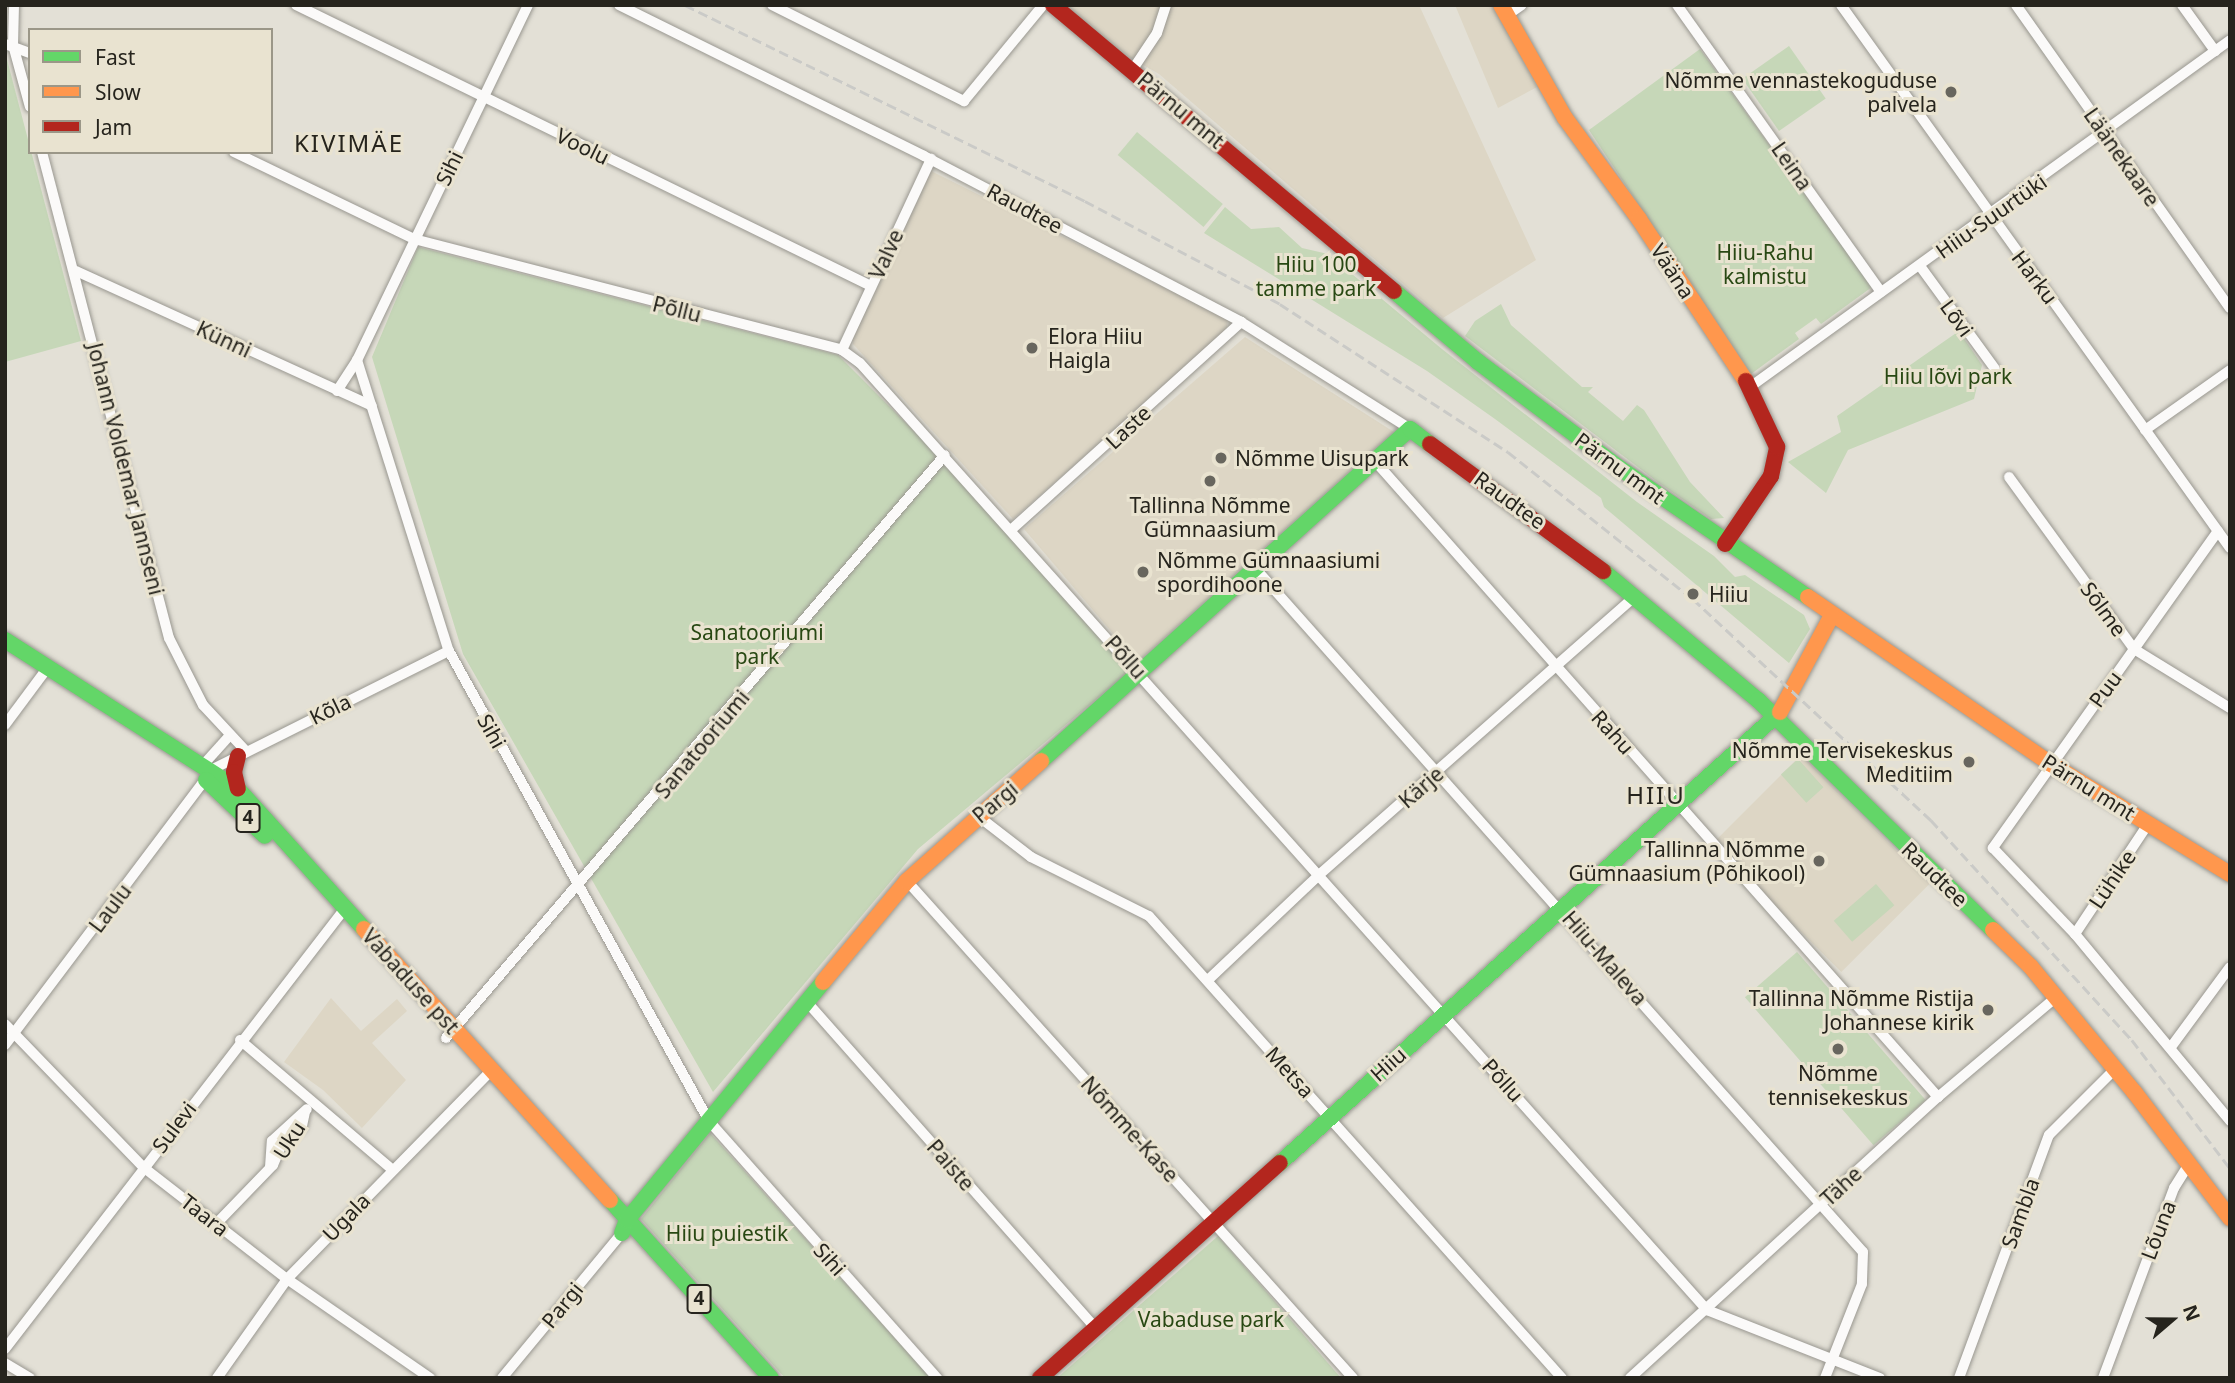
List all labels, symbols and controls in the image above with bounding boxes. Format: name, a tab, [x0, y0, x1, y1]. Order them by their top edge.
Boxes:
legend	[28, 28, 273, 154]
text: Fast	[95, 43, 135, 71]
street label: Pärnu mnt	[1133, 67, 1229, 153]
place label: Nõmme vennastekoguduse palvela	[1664, 67, 1937, 117]
text: Slow	[95, 78, 141, 106]
marker: Nõmme vennastekoguduse palvela	[1943, 84, 1959, 100]
street label: Läänekaare	[2079, 103, 2165, 211]
text: Jam	[95, 113, 132, 141]
street label: Voolu	[552, 122, 614, 170]
district label: KIVIMÄE	[295, 129, 403, 157]
street label: Leina	[1766, 137, 1818, 195]
street label: Sihi	[430, 147, 468, 189]
street label: Hiiu-Suurtüki	[1931, 169, 2051, 263]
street label: Raudtee	[983, 178, 1067, 238]
street label: Valve	[864, 225, 908, 283]
street label: Vääna	[1646, 239, 1700, 303]
park label: Hiiu-Rahu kalmistu	[1717, 239, 1813, 289]
street label: Harku	[2007, 245, 2063, 309]
park label: Hiiu 100 tamme park	[1256, 251, 1376, 301]
street label: Põllu	[650, 291, 704, 327]
street label: Lõvi	[1935, 295, 1979, 341]
street label: Künni	[193, 315, 255, 363]
place label: Elora Hiiu Haigla	[1048, 323, 1143, 373]
marker: Elora Hiiu Haigla	[1022, 338, 1042, 358]
street label: Johann Voldemar Jannseni	[82, 340, 170, 598]
park label: Hiiu lõvi park	[1884, 363, 2012, 389]
street label: Laste	[1100, 400, 1156, 454]
street label: Pärnu mnt	[1570, 427, 1670, 509]
place label: Nõmme Uisupark	[1235, 445, 1409, 471]
marker: Nõmme Uisupark	[1213, 450, 1229, 466]
street label: Raudtee	[1469, 466, 1551, 534]
marker: Tallinna Nõmme Gümnaasium	[1202, 473, 1218, 489]
place label: Tallinna Nõmme Gümnaasium	[1129, 492, 1291, 542]
place label: Nõmme Gümnaasiumi spordihoone	[1157, 547, 1380, 597]
marker: Nõmme Gümnaasiumi spordihoone	[1135, 564, 1151, 580]
street label: Sõlme	[2076, 577, 2132, 641]
place label: Hiiu	[1709, 581, 1748, 607]
marker: Hiiu	[1683, 584, 1703, 604]
park label: Sanatooriumi park	[690, 619, 824, 669]
street label: Põllu	[1100, 630, 1152, 684]
street label: Puu	[2083, 666, 2127, 712]
street label: Sanatooriumi	[650, 685, 754, 803]
street label: Kõla	[305, 688, 355, 730]
street label: Rahu	[1587, 705, 1639, 759]
street label: Sihi	[472, 709, 512, 753]
place label: Nõmme Tervisekeskus Meditiim	[1732, 737, 1953, 787]
street label: Pärnu mnt	[2038, 749, 2140, 825]
marker: Nõmme Tervisekeskus Meditiim	[1959, 752, 1979, 772]
street label: Kärje	[1394, 761, 1448, 813]
street label: Pargi	[967, 776, 1023, 828]
district label: HIIU	[1627, 781, 1685, 809]
road number: 4	[234, 803, 262, 834]
place label: Tallinna Nõmme Gümnaasium (Põhikool)	[1569, 836, 1805, 886]
street label: Raudtee	[1897, 836, 1973, 912]
street label: Lühike	[2083, 845, 2141, 913]
marker: Tallinna Nõmme Gümnaasium (Põhikool)	[1811, 853, 1827, 869]
street label: Laulu	[84, 879, 136, 937]
street label: Hiiu-Maleva	[1557, 906, 1653, 1010]
street label: Vabaduse pst	[357, 923, 465, 1039]
place label: Tallinna Nõmme Ristija Johannese kirik	[1749, 985, 1974, 1035]
marker: Tallinna Nõmme Ristija Johannese kirik	[1980, 1002, 1996, 1018]
street label: Metsa	[1260, 1041, 1320, 1103]
street label: Hiiu	[1365, 1041, 1411, 1087]
marker: Nõmme tennisekeskus	[1830, 1041, 1846, 1057]
street label: Põllu	[1477, 1053, 1529, 1107]
place label: Nõmme tennisekeskus	[1768, 1060, 1908, 1110]
street label: Nõmme-Kase	[1076, 1071, 1184, 1187]
street label: Sulevi	[147, 1096, 201, 1158]
street label: Uku	[268, 1117, 310, 1163]
street label: Paiste	[922, 1134, 980, 1196]
street label: Tähe	[1815, 1161, 1867, 1211]
street label: Sambla	[1996, 1174, 2044, 1252]
street label: Ugala	[317, 1188, 375, 1246]
street label: Taara	[176, 1189, 234, 1241]
street label: Lõuna	[2135, 1197, 2181, 1263]
park label: Hiiu puiestik	[666, 1220, 788, 1246]
street label: Sihi	[809, 1237, 851, 1281]
street label: Pargi	[536, 1277, 588, 1333]
road number: 4	[685, 1284, 713, 1315]
north arrow	[2137, 1285, 2207, 1355]
text: N	[2177, 1301, 2207, 1325]
park label: Vabaduse park	[1138, 1306, 1284, 1332]

